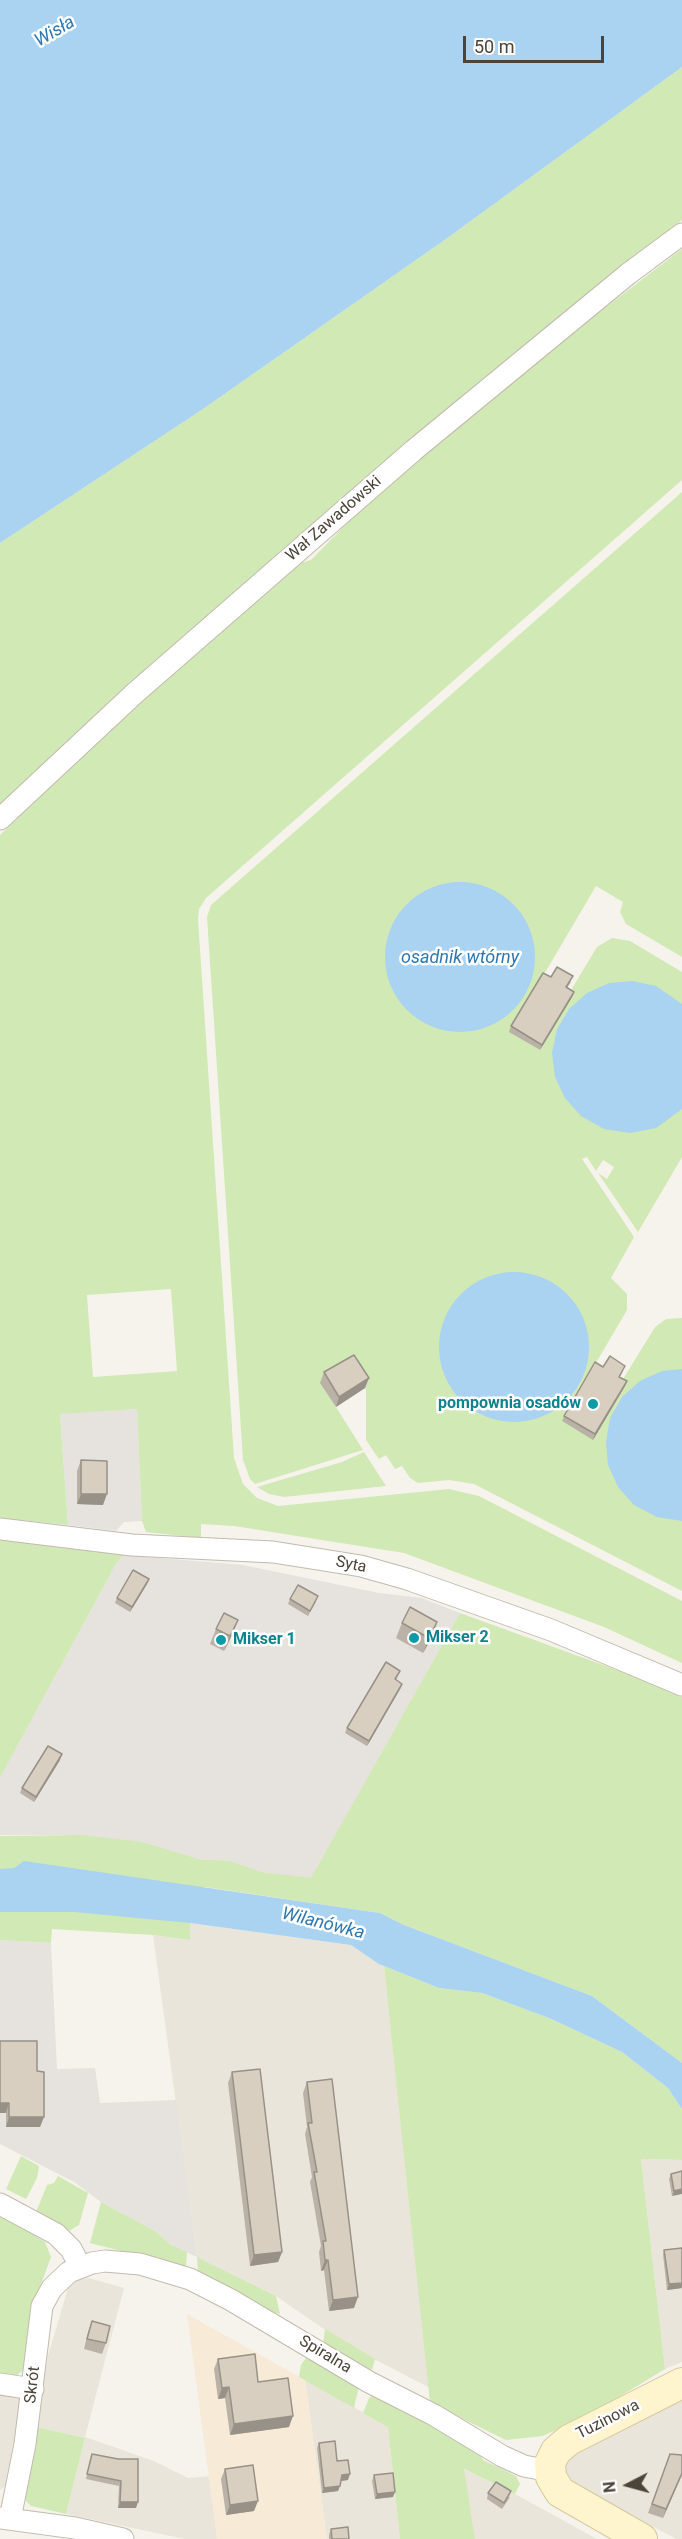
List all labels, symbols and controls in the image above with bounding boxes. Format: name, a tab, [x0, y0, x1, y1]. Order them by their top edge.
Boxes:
water label: Wisła	[31, 12, 79, 52]
scale bar	[466, 24, 607, 62]
text: 50 m	[474, 36, 514, 57]
street label: Wał Zawadowski	[282, 472, 386, 566]
water label: osadnik wtórny	[401, 947, 519, 969]
place label: pompownia osadów	[438, 1394, 581, 1414]
marker: pompownia osadów	[586, 1397, 600, 1411]
street label: Syta	[334, 1552, 368, 1578]
place label: Mikser 2	[426, 1628, 489, 1648]
place label: Mikser 1	[233, 1630, 296, 1650]
marker: Mikser 2	[407, 1631, 421, 1645]
marker: Mikser 1	[214, 1633, 228, 1647]
water label: Wilanówka	[279, 1903, 367, 1945]
street label: Spiralna	[295, 2332, 355, 2378]
street label: Skrót	[22, 2365, 44, 2405]
street label: Tuzinowa	[573, 2396, 643, 2444]
north arrow	[598, 2455, 658, 2515]
text: N	[600, 2480, 620, 2494]

